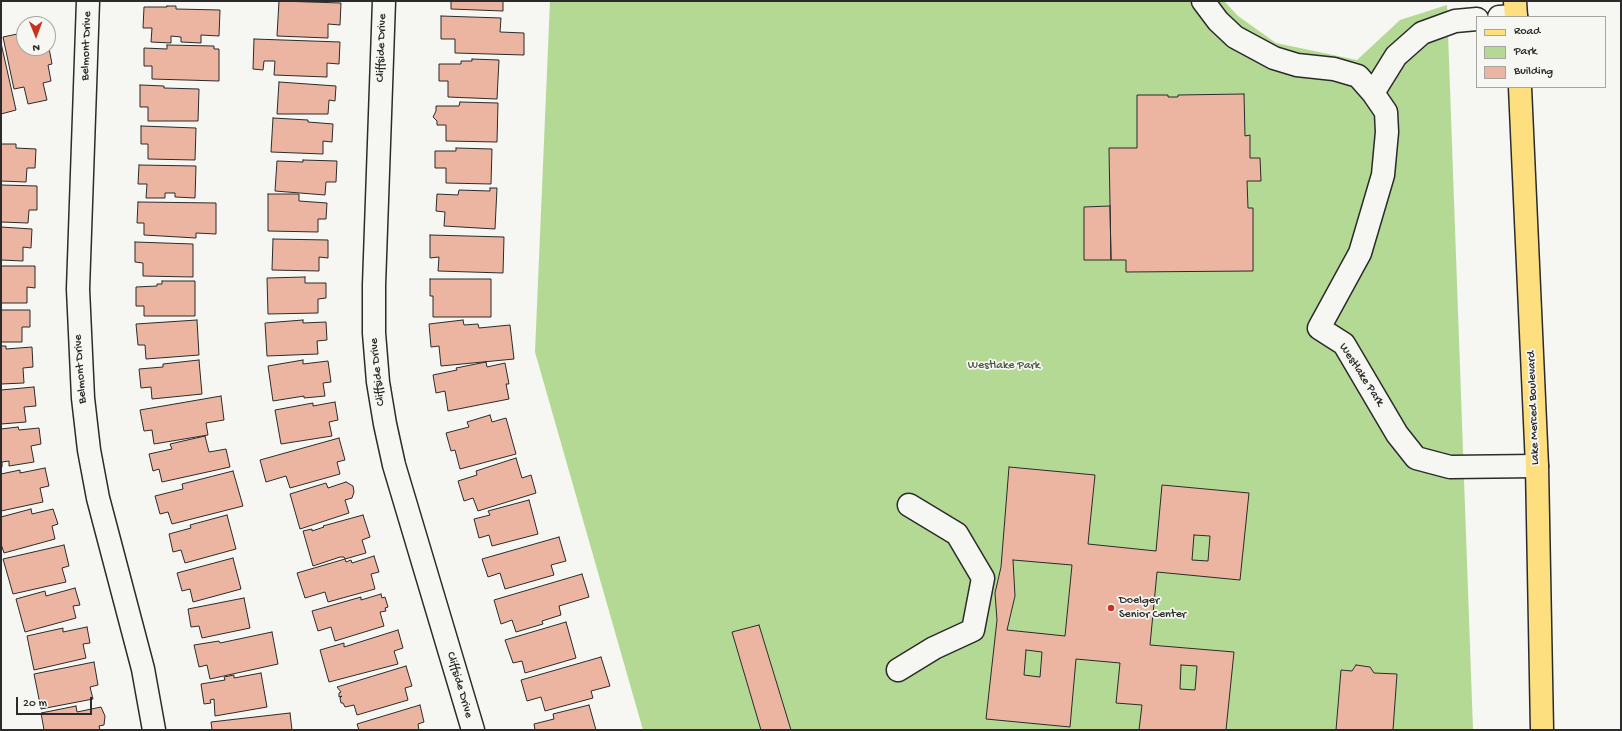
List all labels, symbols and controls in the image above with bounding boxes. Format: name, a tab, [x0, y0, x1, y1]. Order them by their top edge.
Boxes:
street label: Belmont Drive	[79, 11, 95, 81]
street label: Cliffside Drive	[374, 14, 390, 82]
north arrow	[16, 16, 56, 56]
legend	[1476, 16, 1606, 88]
text: Road	[1514, 25, 1540, 39]
text: N	[32, 41, 40, 53]
text: Park	[1514, 45, 1537, 59]
text: Building	[1514, 65, 1553, 79]
street label: Belmont Drive	[71, 334, 91, 404]
street label: Cliffside Drive	[367, 337, 389, 407]
street label: Westlake Park	[1335, 341, 1387, 409]
street label: Lake Merced Boulevard	[1525, 351, 1543, 465]
park label: Westlake Park	[968, 359, 1040, 373]
place label: Doelger Senior Center	[1119, 594, 1186, 622]
marker: Doelger Senior Center	[1106, 603, 1116, 613]
street label: Cliffside Drive	[443, 650, 475, 720]
scale bar	[18, 689, 94, 715]
text: 20 m	[23, 697, 47, 711]

